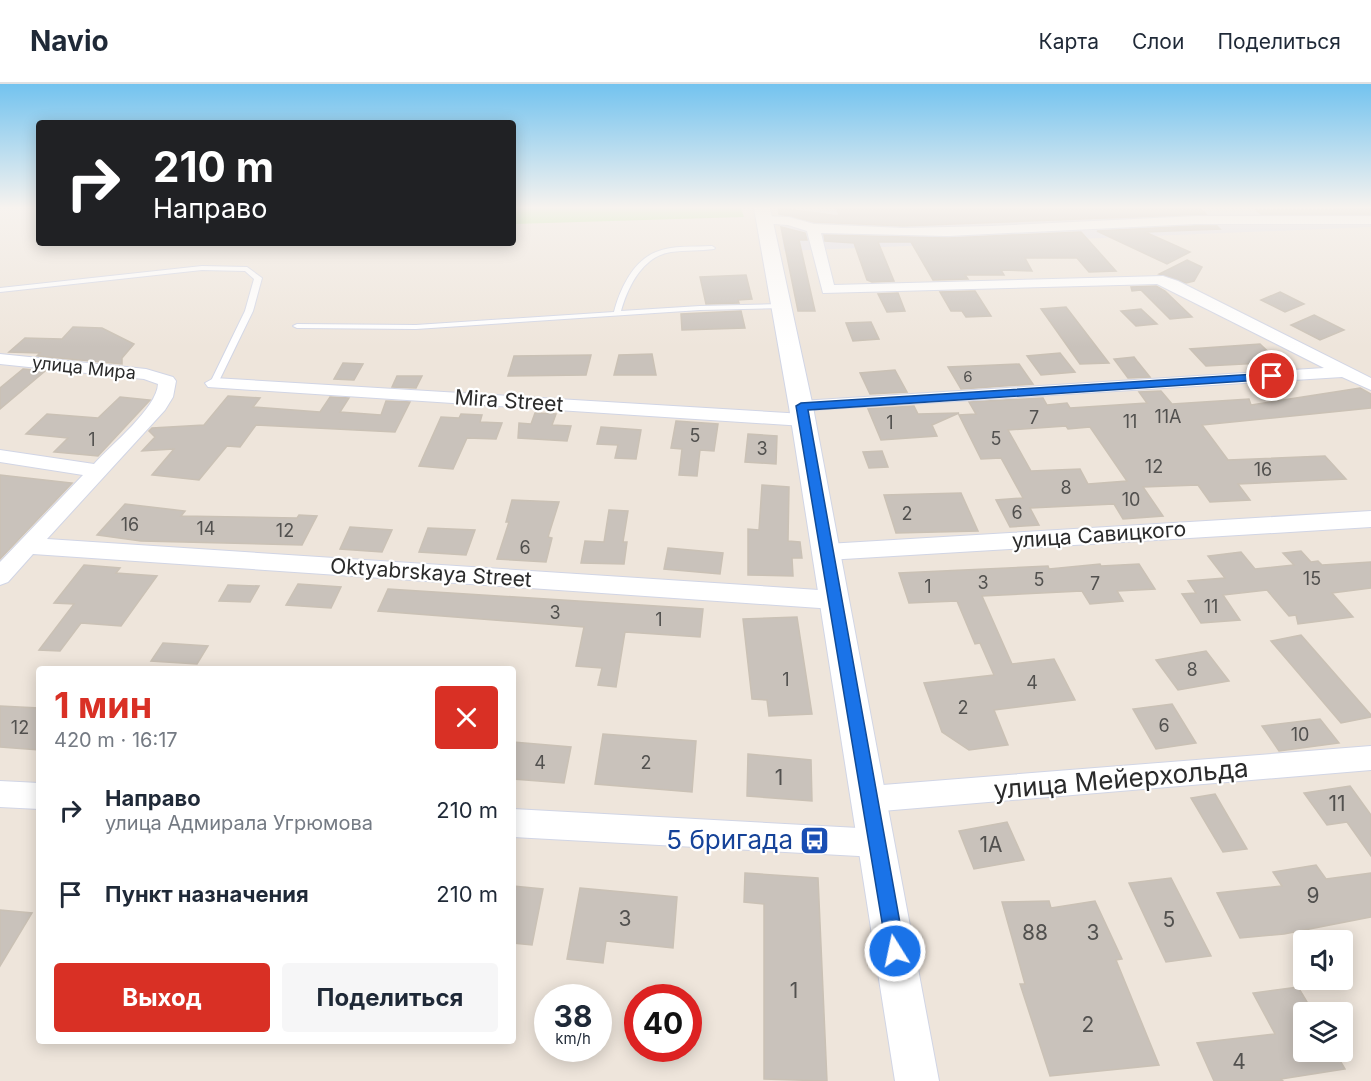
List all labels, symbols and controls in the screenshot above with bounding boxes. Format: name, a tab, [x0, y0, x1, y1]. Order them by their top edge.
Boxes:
text: Navio	[30, 24, 109, 58]
text: Карта	[1039, 29, 1099, 54]
text: Слои	[1132, 29, 1184, 54]
text: Поделиться	[1217, 29, 1341, 54]
text: 210 m	[153, 141, 274, 192]
icon: right	[54, 144, 132, 222]
text: Направо	[153, 192, 268, 225]
pin	[1246, 350, 1297, 401]
street label: улица Мира	[31, 352, 137, 383]
icon: arrive	[1255, 359, 1288, 392]
house number: 6	[963, 367, 973, 386]
street label: Mira Street	[454, 384, 564, 417]
house number: 11А	[1154, 406, 1182, 427]
house number: 7	[1029, 407, 1039, 428]
house number: 11	[1123, 411, 1137, 432]
house number: 1	[886, 412, 894, 433]
house number: 5	[690, 425, 700, 446]
house number: 5	[991, 428, 1001, 449]
house number: 1	[88, 429, 96, 450]
house number: 3	[756, 438, 768, 459]
house number: 12	[1145, 456, 1163, 477]
house number: 16	[1254, 459, 1272, 480]
house number: 8	[1060, 477, 1072, 498]
house number: 10	[1122, 489, 1140, 510]
house number: 6	[1011, 502, 1023, 523]
house number: 2	[902, 503, 912, 524]
house number: 16	[121, 514, 139, 535]
street label: улица Савицкого	[1011, 516, 1187, 553]
house number: 14	[197, 518, 215, 539]
house number: 12	[276, 520, 294, 541]
house number: 6	[519, 537, 531, 558]
street label: Oktyabrskaya Street	[329, 553, 533, 592]
house number: 15	[1303, 568, 1321, 589]
house number: 5	[1034, 569, 1044, 590]
house number: 3	[977, 572, 989, 593]
house number: 7	[1090, 573, 1100, 594]
house number: 1	[924, 576, 932, 597]
house number: 11	[1204, 596, 1218, 617]
house number: 3	[549, 602, 561, 623]
house number: 1	[655, 609, 663, 630]
house number: 8	[1186, 659, 1198, 680]
house number: 1	[782, 669, 790, 690]
house number: 4	[1026, 672, 1038, 693]
text: 1 мин	[54, 683, 152, 727]
button: close	[435, 686, 498, 749]
house number: 2	[958, 697, 968, 718]
house number: 6	[1158, 715, 1170, 736]
house number: 12	[11, 717, 29, 738]
house number: 10	[1291, 724, 1309, 745]
text: 420 m · 16:17	[54, 728, 178, 752]
house number: 4	[534, 752, 546, 773]
house number: 2	[641, 752, 651, 773]
street label: улица Мейерхольда	[992, 752, 1249, 805]
house number: 1	[775, 765, 783, 790]
text: Направо	[105, 785, 201, 811]
house number: 11	[1328, 791, 1346, 816]
icon: right	[54, 794, 87, 827]
text: 210 m	[436, 797, 498, 823]
text: улица Адмирала Угрюмова	[105, 811, 373, 835]
place label: 5 бригада	[666, 824, 793, 855]
bus stop icon: 5 бригада	[798, 824, 830, 856]
house number: 1А	[979, 832, 1003, 857]
icon: arrive	[54, 878, 87, 911]
text: Пункт назначения	[105, 881, 309, 907]
text: 210 m	[436, 881, 498, 907]
house number: 9	[1306, 883, 1320, 908]
house number: 3	[619, 906, 631, 931]
house number: 5	[1163, 907, 1175, 932]
position arrow	[863, 919, 927, 983]
house number: 88	[1022, 920, 1048, 945]
house number: 3	[1087, 920, 1099, 945]
map controls	[1293, 930, 1353, 1062]
button: sound	[1293, 930, 1353, 990]
button: Выход	[54, 963, 270, 1032]
button: Поделиться	[282, 963, 498, 1032]
house number: 1	[790, 978, 798, 1003]
speed limit sign: 40	[624, 984, 702, 1062]
text: 38	[554, 998, 592, 1034]
button: layers	[1293, 1002, 1353, 1062]
house number: 2	[1082, 1012, 1094, 1037]
text: km/h	[555, 1029, 591, 1048]
house number: 4	[1232, 1049, 1246, 1074]

